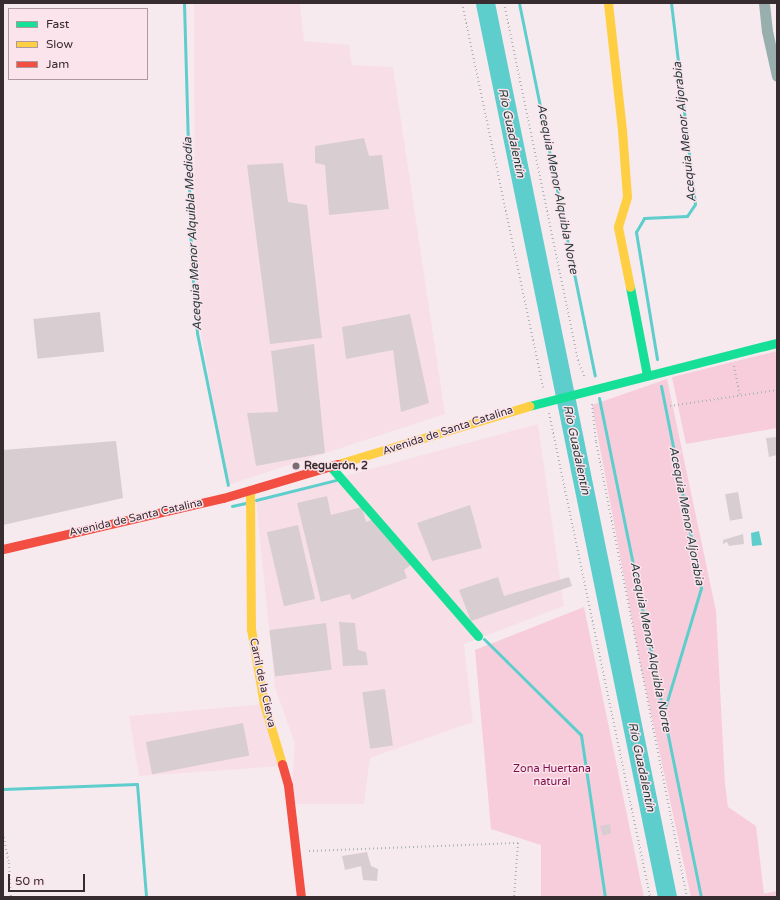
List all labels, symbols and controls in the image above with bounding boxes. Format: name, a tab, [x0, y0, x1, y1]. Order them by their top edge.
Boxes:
legend	[8, 8, 148, 80]
text: Fast	[46, 17, 69, 31]
text: Slow	[46, 37, 73, 51]
text: Jam	[46, 57, 69, 71]
water label: Acequia Menor Aljorabia	[670, 61, 700, 203]
water label: Río Guadalentín	[494, 87, 528, 179]
water label: Acequia Menor Alquibla Norte	[533, 103, 581, 275]
water label: Acequia Menor Alquibla Mediodía	[181, 137, 205, 331]
street label: Avenida de Santa Catalina	[381, 404, 515, 458]
water label: Río Guadalentín	[559, 404, 593, 496]
water label: Acequia Menor Aljorabia	[665, 445, 707, 587]
place label: Reguerón, 2	[304, 459, 368, 473]
marker: Reguerón, 2	[291, 461, 301, 471]
street label: Avenida de Santa Catalina	[68, 496, 204, 540]
water label: Acequia Menor Alquibla Norte	[626, 561, 674, 733]
street label: Carril de la Cierva	[246, 637, 278, 729]
water label: Río Guadalentín	[624, 721, 658, 813]
park label: Zona Huertana natural	[513, 763, 591, 789]
scale bar	[10, 866, 87, 892]
text: 50 m	[15, 874, 44, 888]

